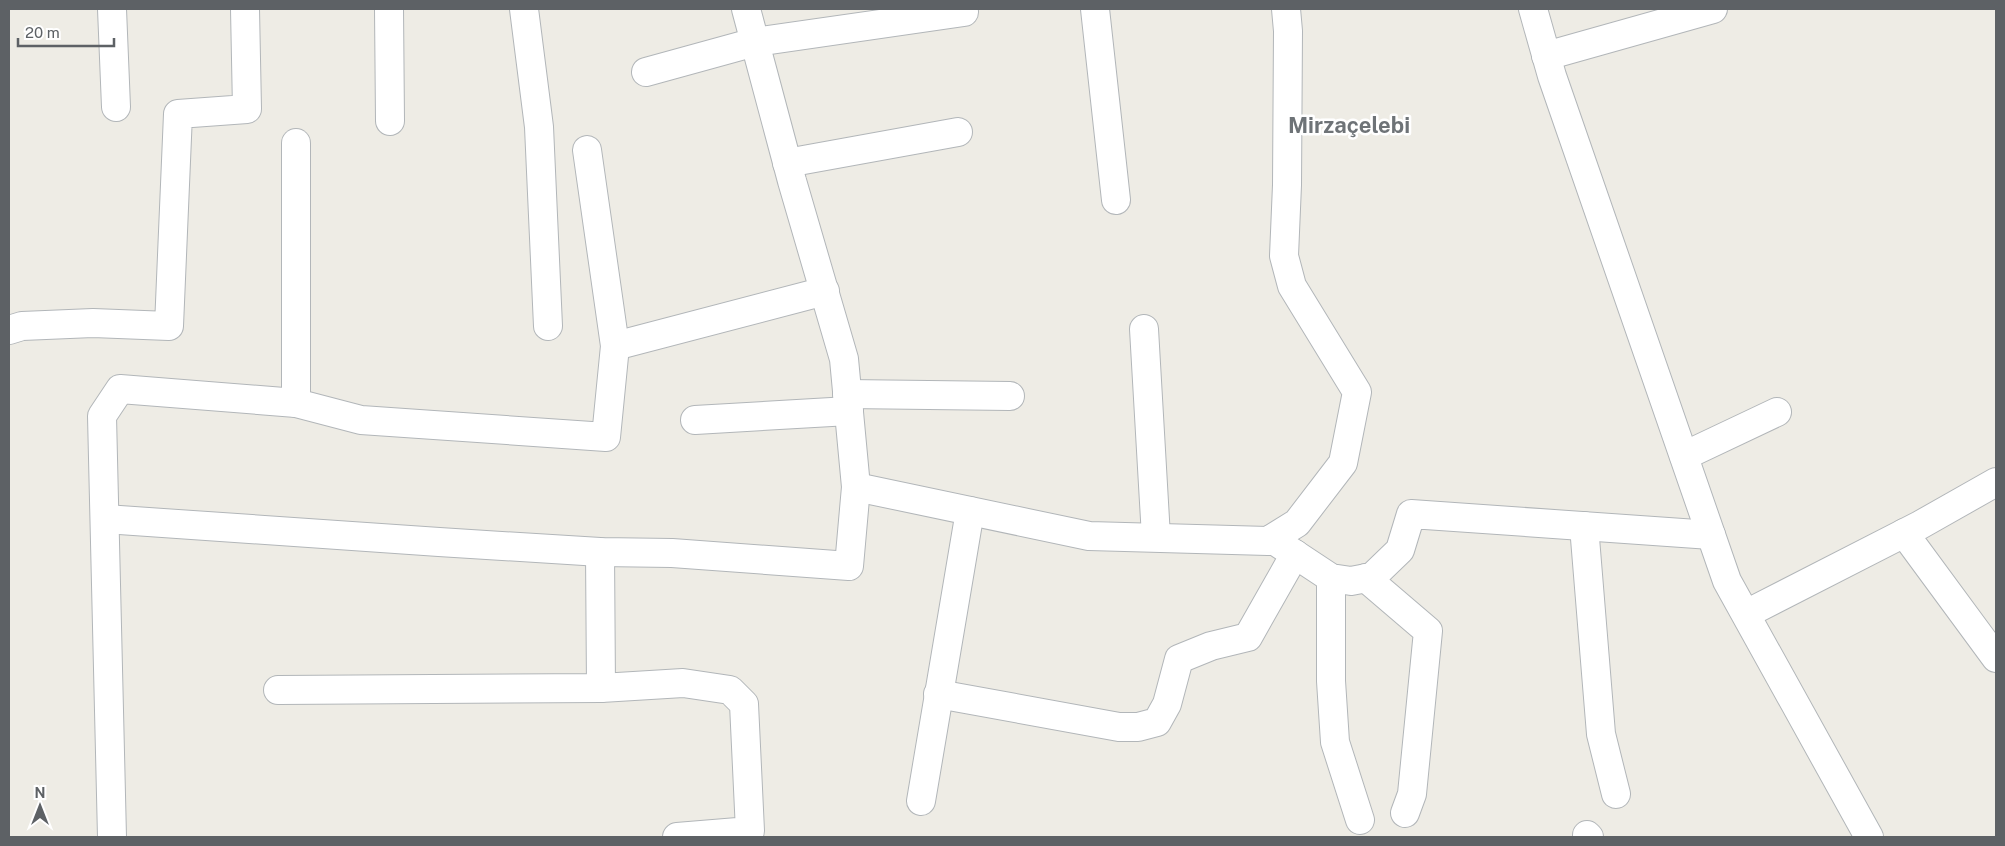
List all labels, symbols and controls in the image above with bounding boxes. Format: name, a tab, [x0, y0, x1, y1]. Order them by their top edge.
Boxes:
scale bar	[18, 15, 114, 47]
text: 20 m	[25, 24, 60, 41]
district label: Mirzaçelebi	[1288, 112, 1410, 138]
north arrow	[15, 781, 65, 831]
text: N	[35, 785, 45, 801]

